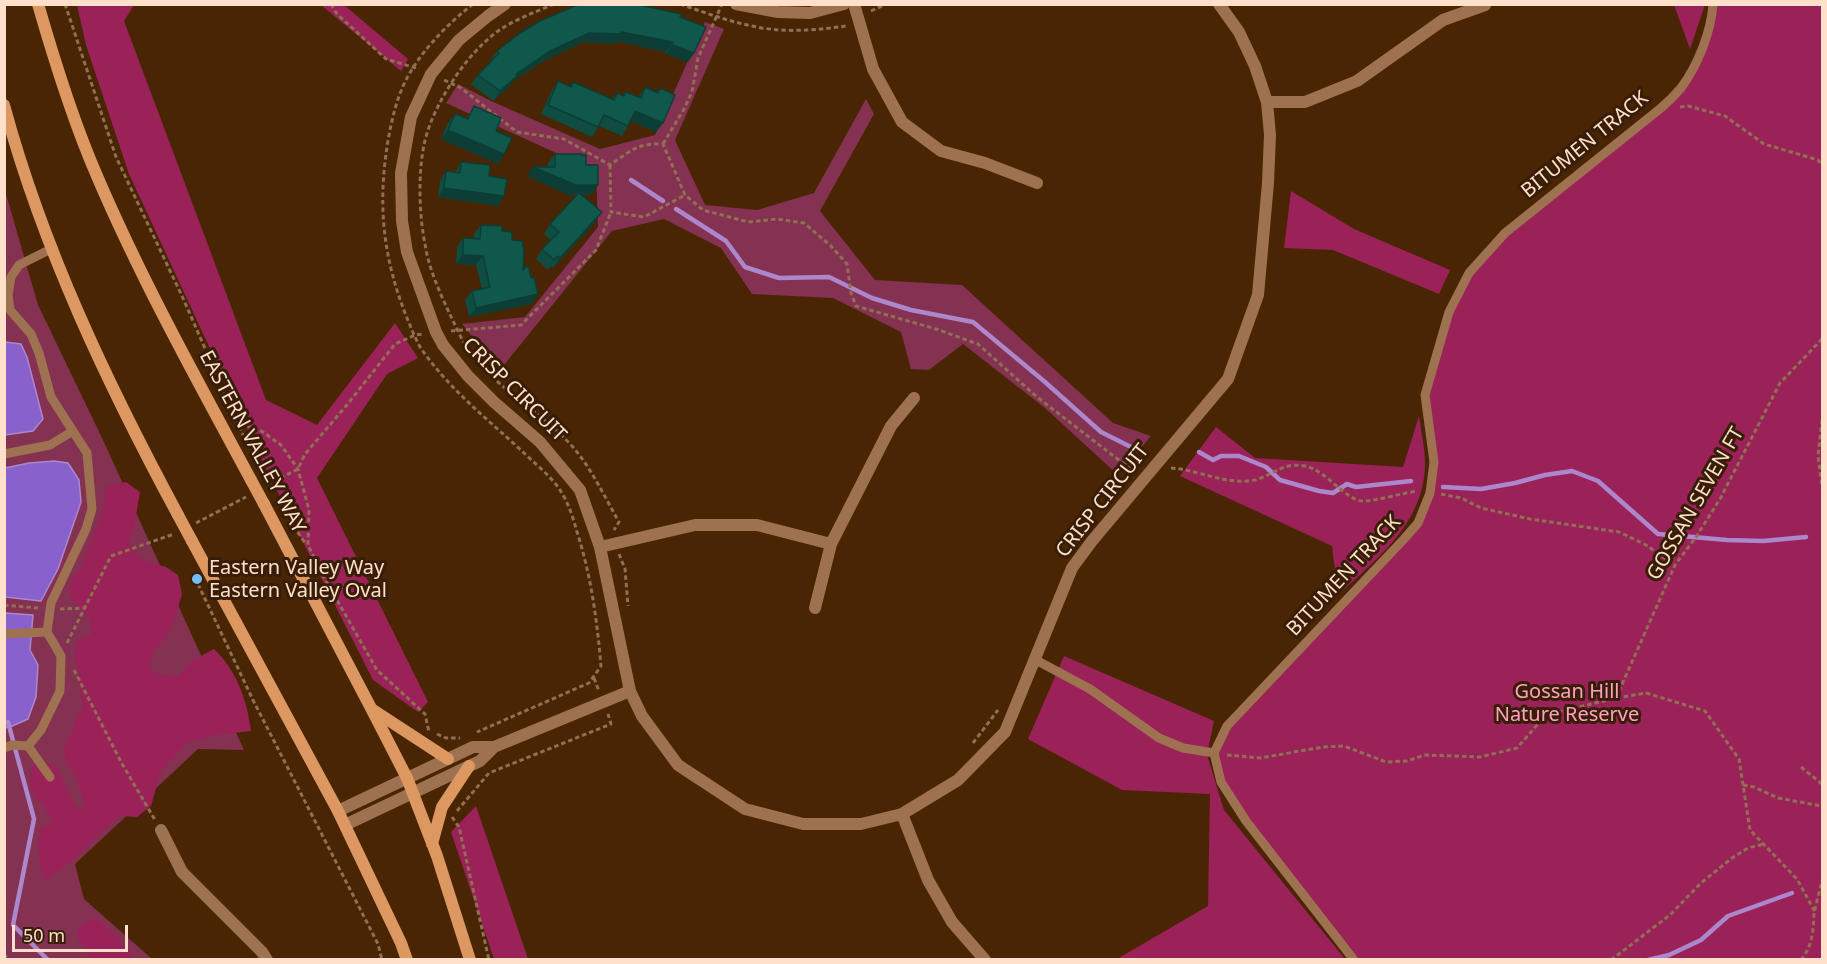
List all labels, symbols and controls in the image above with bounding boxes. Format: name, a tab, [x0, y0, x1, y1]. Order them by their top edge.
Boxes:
street label: BITUMEN TRACK	[1517, 87, 1653, 203]
street label: CRISP CIRCUIT	[457, 333, 571, 447]
street label: EASTERN VALLEY WAY	[194, 347, 310, 537]
street label: GOSSAN SEVEN FT	[1642, 423, 1750, 585]
street label: CRISP CIRCUIT	[1051, 440, 1155, 562]
street label: BITUMEN TRACK	[1282, 511, 1406, 641]
place label: Eastern Valley Way Eastern Valley Oval	[209, 556, 387, 603]
marker: Eastern Valley Way Eastern Valley Oval	[190, 572, 204, 586]
park label: Gossan Hill Nature Reserve	[1495, 680, 1639, 727]
scale bar	[15, 913, 130, 951]
text: 50 m	[23, 923, 65, 947]

